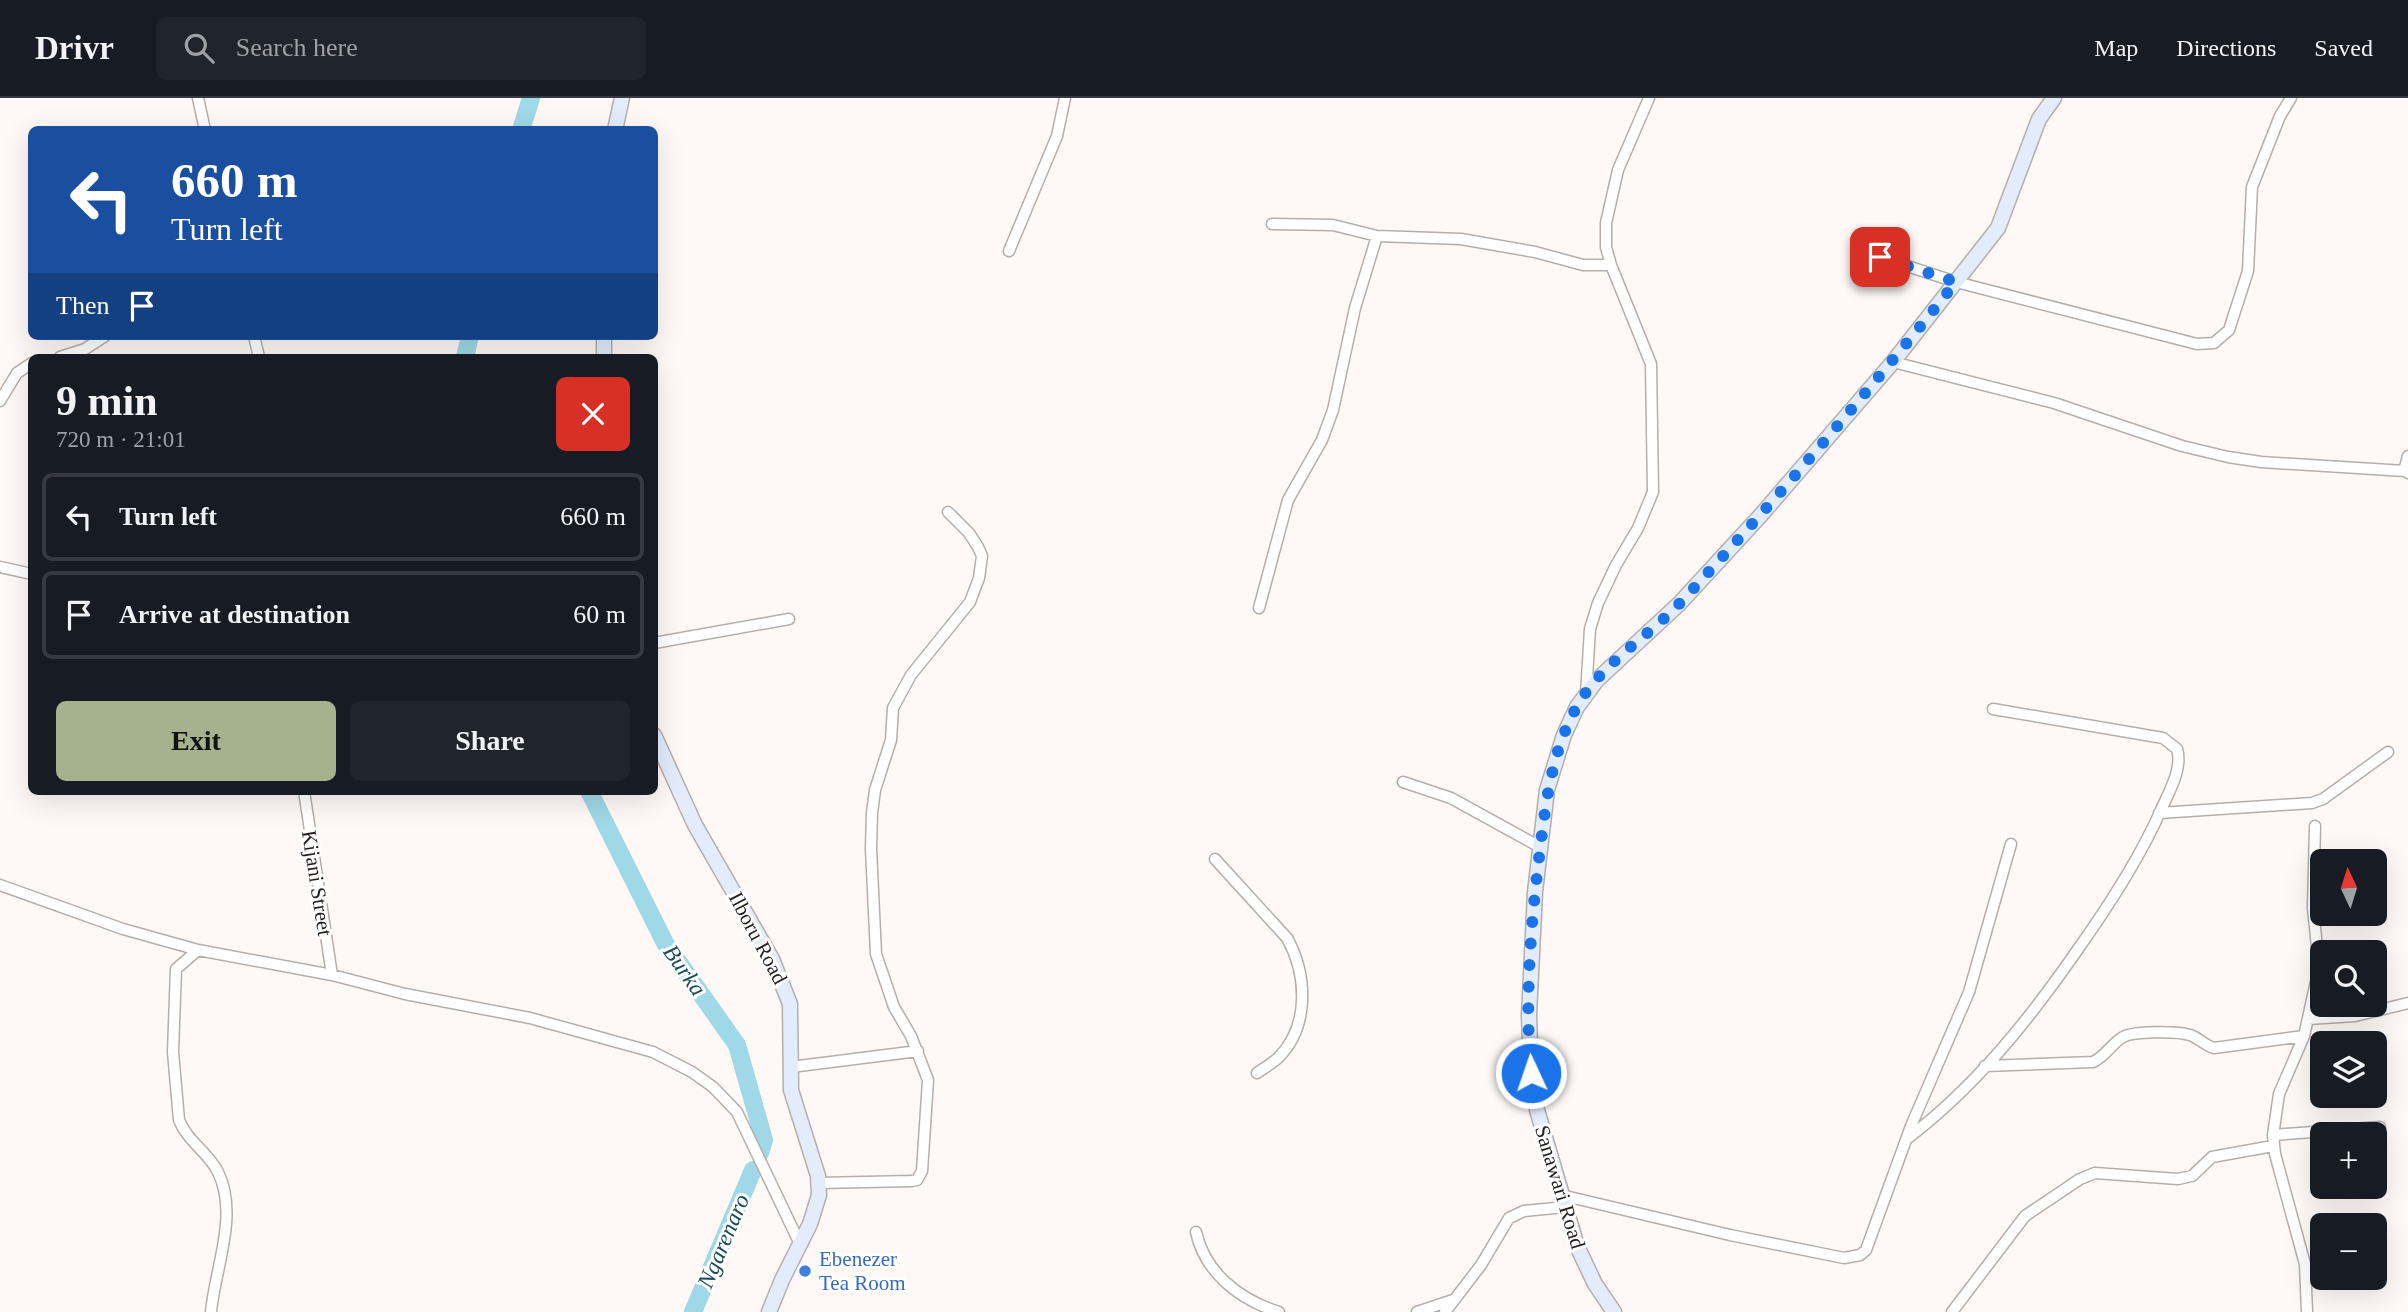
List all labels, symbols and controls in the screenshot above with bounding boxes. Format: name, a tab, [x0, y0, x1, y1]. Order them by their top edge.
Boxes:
search box	[156, 17, 646, 80]
icon: search	[180, 29, 218, 67]
text: Drivr	[35, 30, 114, 66]
text: Search here	[236, 33, 358, 62]
text: Map	[2094, 35, 2138, 61]
text: Directions	[2176, 35, 2276, 61]
text: Saved	[2314, 35, 2373, 61]
text: 660 m	[171, 153, 298, 208]
icon: left	[56, 154, 147, 245]
text: Turn left	[171, 211, 283, 247]
pin	[1850, 227, 1910, 287]
icon: arrive	[1861, 238, 1899, 276]
icon: arrive	[123, 287, 161, 325]
text: Then	[56, 291, 109, 320]
button: close	[556, 377, 630, 451]
text: 9 min	[56, 378, 158, 424]
text: 720 m · 21:01	[56, 427, 186, 452]
icon: left	[60, 498, 98, 536]
text: Turn left	[119, 502, 217, 531]
text: 660 m	[560, 502, 626, 531]
icon: arrive	[60, 596, 98, 634]
text: Arrive at destination	[119, 600, 350, 629]
text: 60 m	[573, 600, 626, 629]
button: Exit	[56, 701, 336, 781]
button: Share	[350, 701, 630, 781]
street label: Kijani Street	[297, 828, 337, 938]
north arrow	[2310, 849, 2387, 926]
map controls	[2310, 849, 2387, 1290]
street label: Ilboru Road	[724, 888, 793, 989]
water label: Burka	[658, 940, 711, 1000]
button: search	[2310, 940, 2387, 1017]
button: layers	[2310, 1031, 2387, 1108]
position arrow	[1494, 1036, 1568, 1110]
street label: Sanawari Road	[1530, 1122, 1590, 1252]
button: +	[2310, 1122, 2387, 1199]
water label: Ngarenaro	[692, 1191, 754, 1293]
button: −	[2310, 1213, 2387, 1290]
place label: Ebenezer Tea Room	[819, 1247, 906, 1295]
marker: Ebenezer Tea Room	[797, 1263, 813, 1279]

